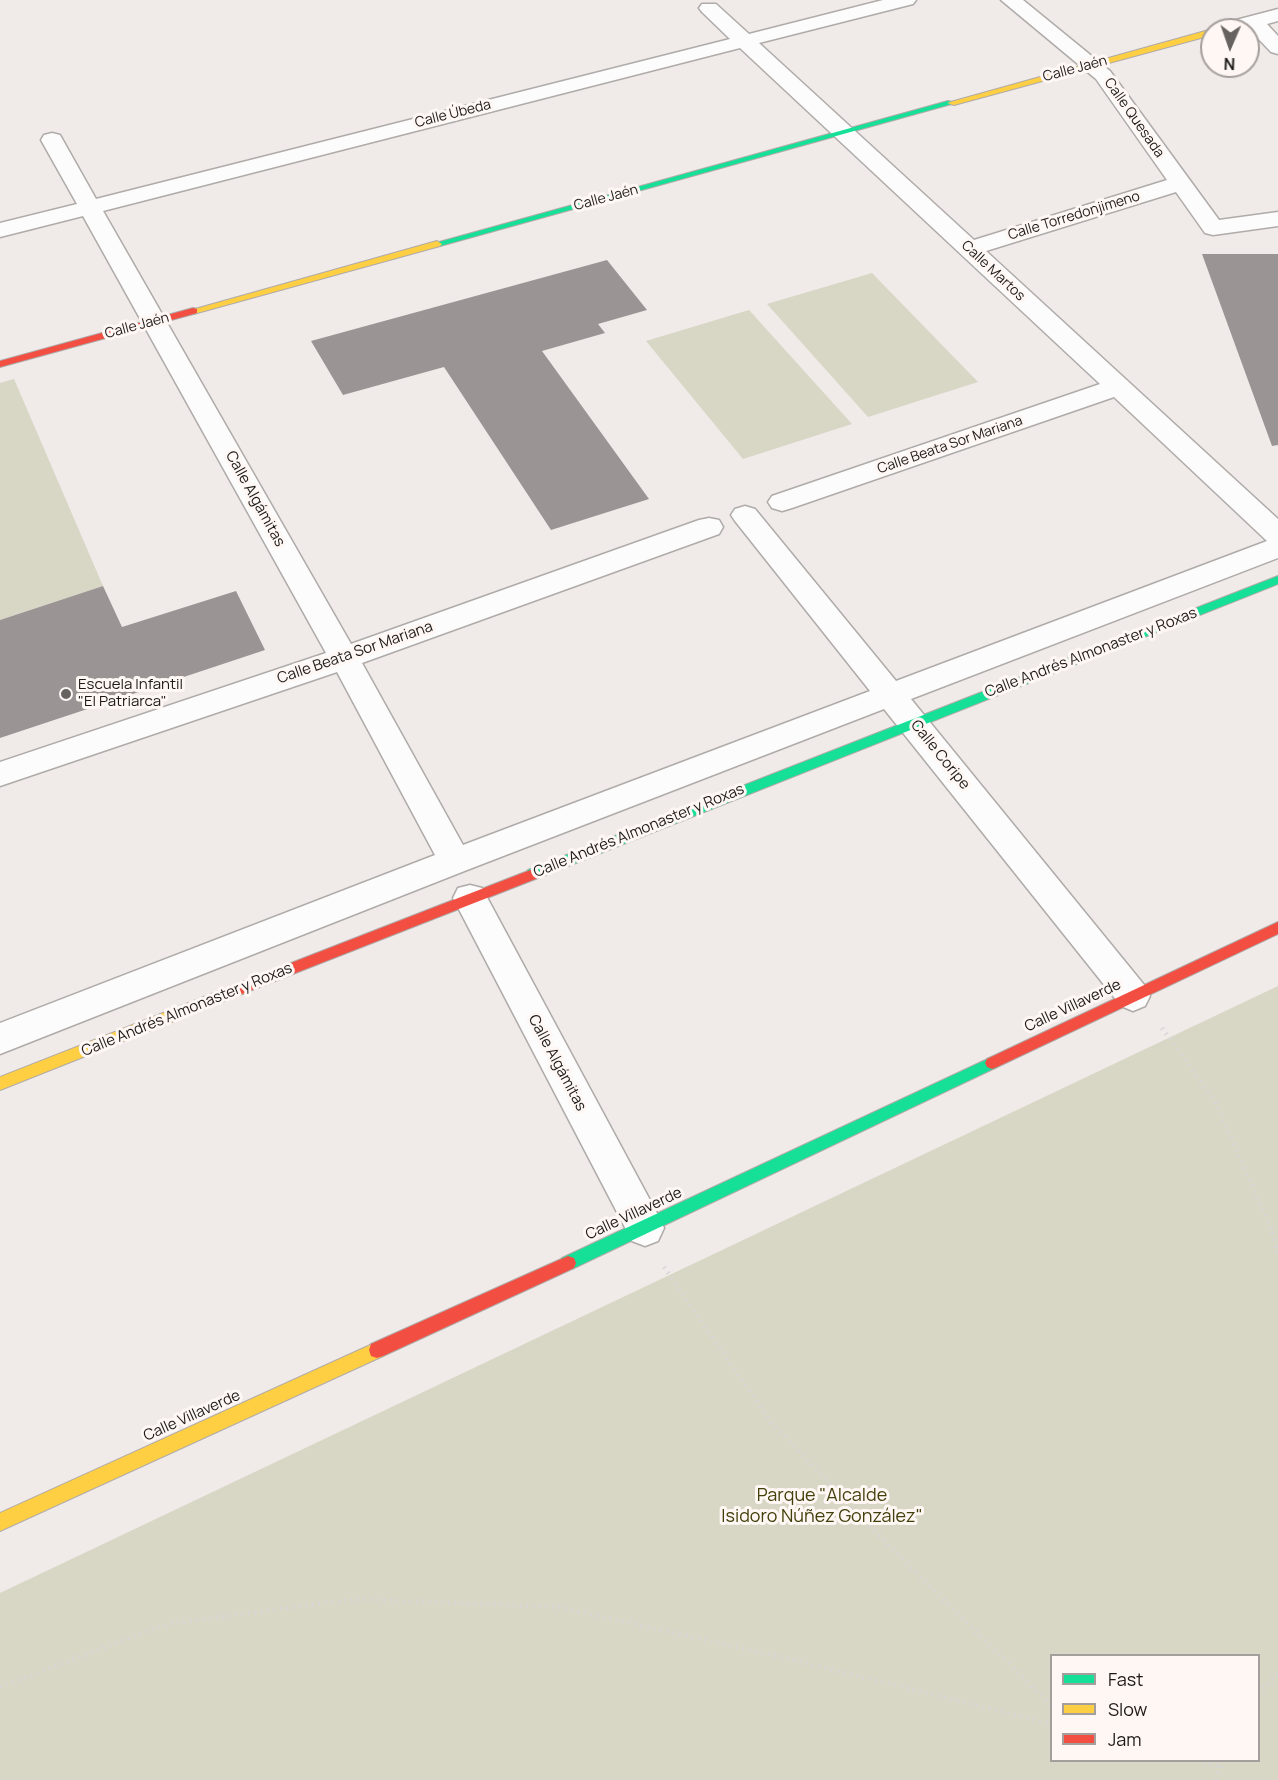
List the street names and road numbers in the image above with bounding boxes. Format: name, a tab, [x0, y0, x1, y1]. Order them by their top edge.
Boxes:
street label: Calle Jaén	[1041, 52, 1109, 86]
street label: Calle Quesada	[1100, 75, 1168, 161]
street label: Calle Úbeda	[413, 96, 493, 132]
street label: Calle Jaén	[572, 181, 640, 215]
street label: Calle Torredonjimeno	[1006, 188, 1142, 244]
street label: Calle Martos	[958, 237, 1028, 305]
street label: Calle Jaén	[103, 309, 171, 343]
street label: Calle Beata Sor Mariana	[875, 412, 1025, 478]
street label: Calle Algámitas	[221, 448, 289, 550]
street label: Calle Andrés Almonaster y Roxas	[982, 604, 1200, 702]
street label: Calle Beata Sor Mariana	[275, 618, 435, 688]
street label: Calle Coripe	[907, 717, 973, 793]
street label: Calle Andrés Almonaster y Roxas	[531, 780, 747, 882]
street label: Calle Andrés Almonaster y Roxas	[79, 959, 295, 1061]
street label: Calle Villaverde	[1022, 976, 1124, 1036]
street label: Calle Algámitas	[524, 1012, 590, 1114]
street label: Calle Villaverde	[583, 1184, 685, 1244]
street label: Calle Villaverde	[141, 1387, 243, 1445]

